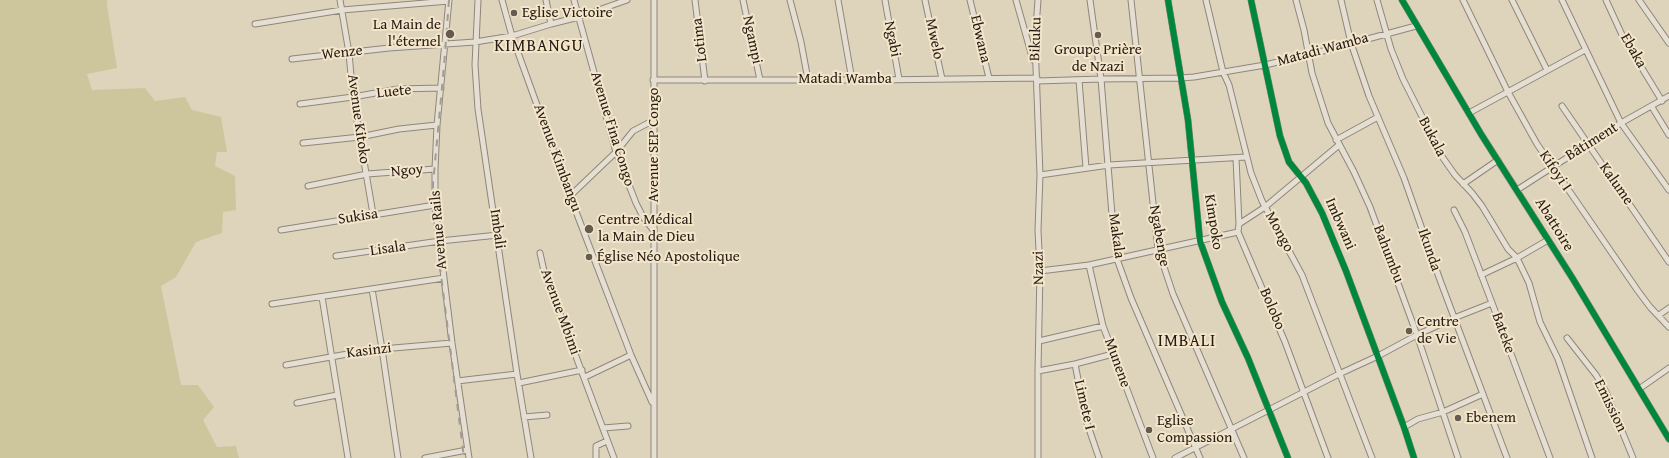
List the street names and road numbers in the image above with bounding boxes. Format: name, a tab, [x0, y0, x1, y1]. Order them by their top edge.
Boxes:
street label: Ebwana	[966, 13, 994, 65]
street label: Ngampi	[738, 14, 766, 66]
street label: Lotima	[688, 17, 712, 63]
street label: Mwelo	[921, 17, 947, 61]
street label: Bikuku	[1026, 17, 1046, 61]
street label: Ngabi	[880, 19, 904, 59]
street label: Matadi Wamba	[1275, 29, 1371, 71]
street label: Ebaka	[1616, 30, 1650, 72]
street label: Wenze	[321, 42, 363, 64]
street label: Avenue Fina Congo	[586, 69, 638, 189]
street label: Matadi Wamba	[798, 70, 892, 88]
street label: Avenue Kitoko	[343, 73, 373, 165]
street label: Luete	[376, 81, 412, 103]
street label: Avenue SEP Congo	[645, 87, 663, 203]
street label: Avenue Kimbangu	[529, 102, 585, 214]
street label: Bukala	[1414, 114, 1450, 160]
street label: Bâtiment	[1563, 119, 1621, 165]
street label: Kifoyi I	[1535, 147, 1575, 195]
street label: Kalume	[1595, 159, 1637, 209]
street label: Ngoy	[390, 161, 424, 181]
street label: Avenue Rails	[427, 190, 451, 270]
street label: Kimpoko	[1200, 193, 1226, 251]
street label: Imbwani	[1321, 195, 1359, 253]
street label: Abattoire	[1531, 195, 1577, 255]
street label: Ngabenge	[1145, 204, 1173, 268]
street label: Sukisa	[337, 205, 379, 229]
street label: Imbali	[485, 208, 509, 250]
street label: Mongo	[1261, 209, 1297, 255]
street label: Makala	[1104, 212, 1128, 260]
street label: Bahumbu	[1369, 223, 1407, 285]
street label: Ikunda	[1413, 226, 1445, 274]
street label: Lisala	[369, 238, 407, 260]
street label: Nzazi	[1030, 251, 1048, 285]
street label: Avenue Mbimi	[536, 267, 584, 357]
street label: Bolobo	[1255, 285, 1289, 333]
street label: Bateke	[1487, 310, 1519, 356]
street label: Munene	[1100, 336, 1134, 390]
street label: Kasinzi	[345, 339, 393, 363]
street label: Emission	[1590, 377, 1630, 435]
street label: Limete I	[1069, 378, 1099, 432]

